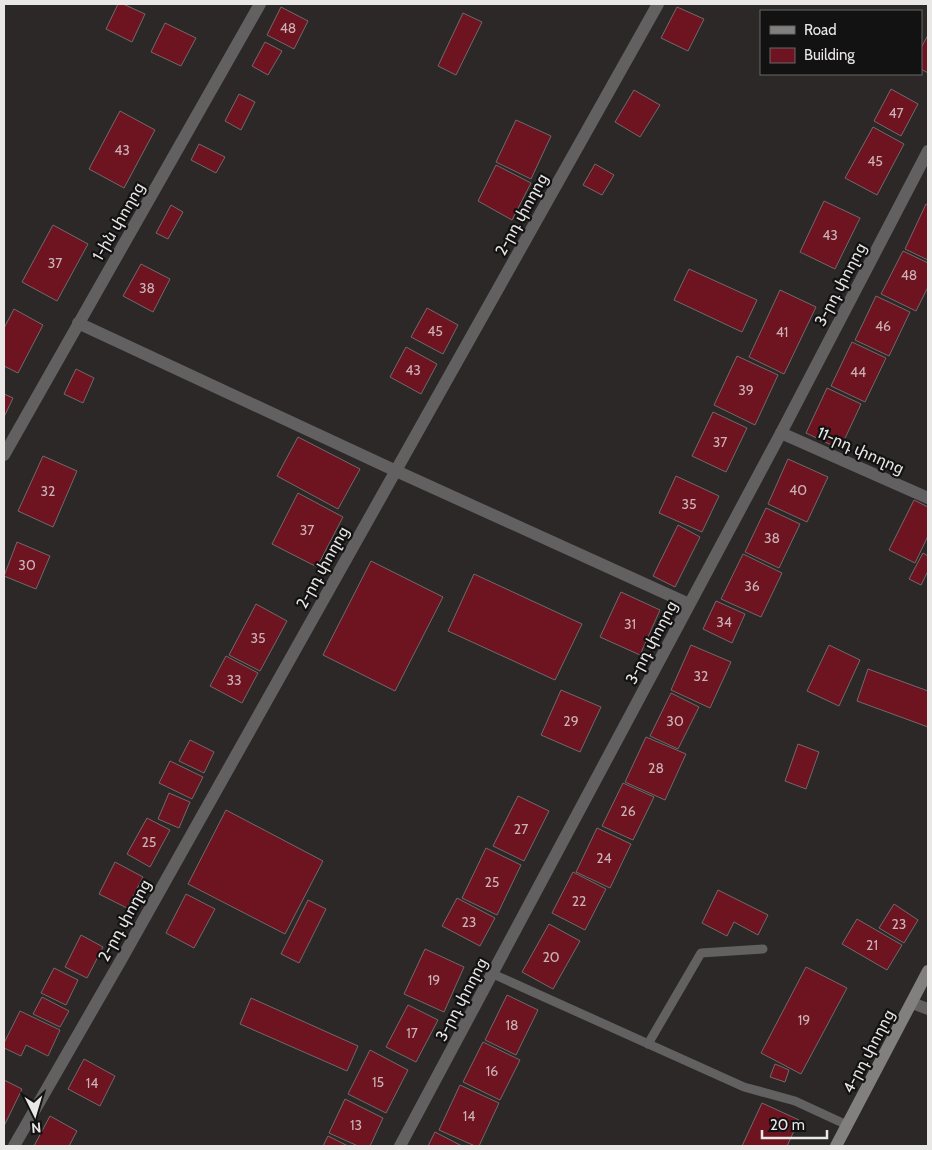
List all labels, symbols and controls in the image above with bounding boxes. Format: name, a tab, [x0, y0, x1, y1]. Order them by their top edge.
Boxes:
legend	[760, 10, 922, 75]
house number: 48	[280, 19, 296, 37]
text: Road	[804, 21, 837, 39]
text: Building	[804, 46, 855, 64]
house number: 47	[888, 104, 904, 122]
house number: 43	[114, 141, 130, 159]
house number: 45	[867, 152, 883, 170]
street label: 2-րդ փողոց	[491, 170, 552, 259]
street label: 1-ին փողոց	[88, 179, 149, 264]
house number: 43	[822, 226, 838, 244]
street label: 3-րդ փողոց	[811, 239, 870, 329]
house number: 37	[48, 254, 62, 272]
house number: 48	[901, 266, 917, 284]
house number: 38	[139, 279, 155, 297]
house number: 46	[875, 317, 891, 335]
house number: 45	[427, 322, 443, 340]
house number: 41	[776, 323, 788, 341]
house number: 43	[405, 361, 421, 379]
house number: 44	[850, 363, 866, 381]
house number: 39	[738, 381, 754, 399]
street label: 11-րդ փողոց	[814, 423, 907, 478]
house number: 37	[713, 433, 727, 451]
house number: 40	[789, 481, 807, 499]
house number: 32	[41, 482, 55, 500]
house number: 35	[681, 495, 697, 513]
house number: 37	[300, 521, 314, 539]
street label: 2-րդ փողոց	[292, 523, 353, 612]
house number: 38	[764, 529, 780, 547]
house number: 30	[18, 556, 36, 574]
house number: 36	[744, 577, 760, 595]
street label: 3-րդ փողոց	[622, 597, 681, 687]
house number: 34	[716, 613, 732, 631]
house number: 31	[624, 615, 636, 633]
house number: 35	[250, 629, 266, 647]
house number: 32	[694, 667, 708, 685]
house number: 33	[226, 671, 242, 689]
house number: 29	[563, 712, 579, 730]
house number: 30	[666, 712, 684, 730]
house number: 28	[648, 759, 664, 777]
house number: 26	[620, 802, 636, 820]
house number: 27	[514, 820, 528, 838]
house number: 25	[142, 833, 156, 851]
house number: 24	[596, 849, 612, 867]
house number: 25	[485, 873, 499, 891]
street label: 2-րդ փողոց	[94, 876, 155, 965]
house number: 22	[572, 892, 586, 910]
house number: 23	[462, 913, 476, 931]
house number: 23	[892, 915, 906, 933]
house number: 21	[866, 936, 878, 954]
house number: 20	[542, 948, 560, 966]
street label: 3-րդ փողոց	[432, 954, 491, 1044]
house number: 19	[428, 971, 440, 989]
street label: 4-րդ փողոց	[838, 1006, 898, 1096]
house number: 19	[798, 1011, 810, 1029]
house number: 18	[505, 1016, 519, 1034]
house number: 17	[406, 1024, 418, 1042]
house number: 16	[486, 1062, 498, 1080]
house number: 15	[372, 1073, 384, 1091]
house number: 14	[86, 1074, 98, 1092]
north arrow	[10, 1090, 60, 1140]
house number: 14	[463, 1107, 475, 1125]
scale bar	[762, 1108, 827, 1140]
house number: 13	[350, 1116, 362, 1134]
text: 20 m	[770, 1116, 805, 1134]
text: N	[30, 1119, 42, 1137]

